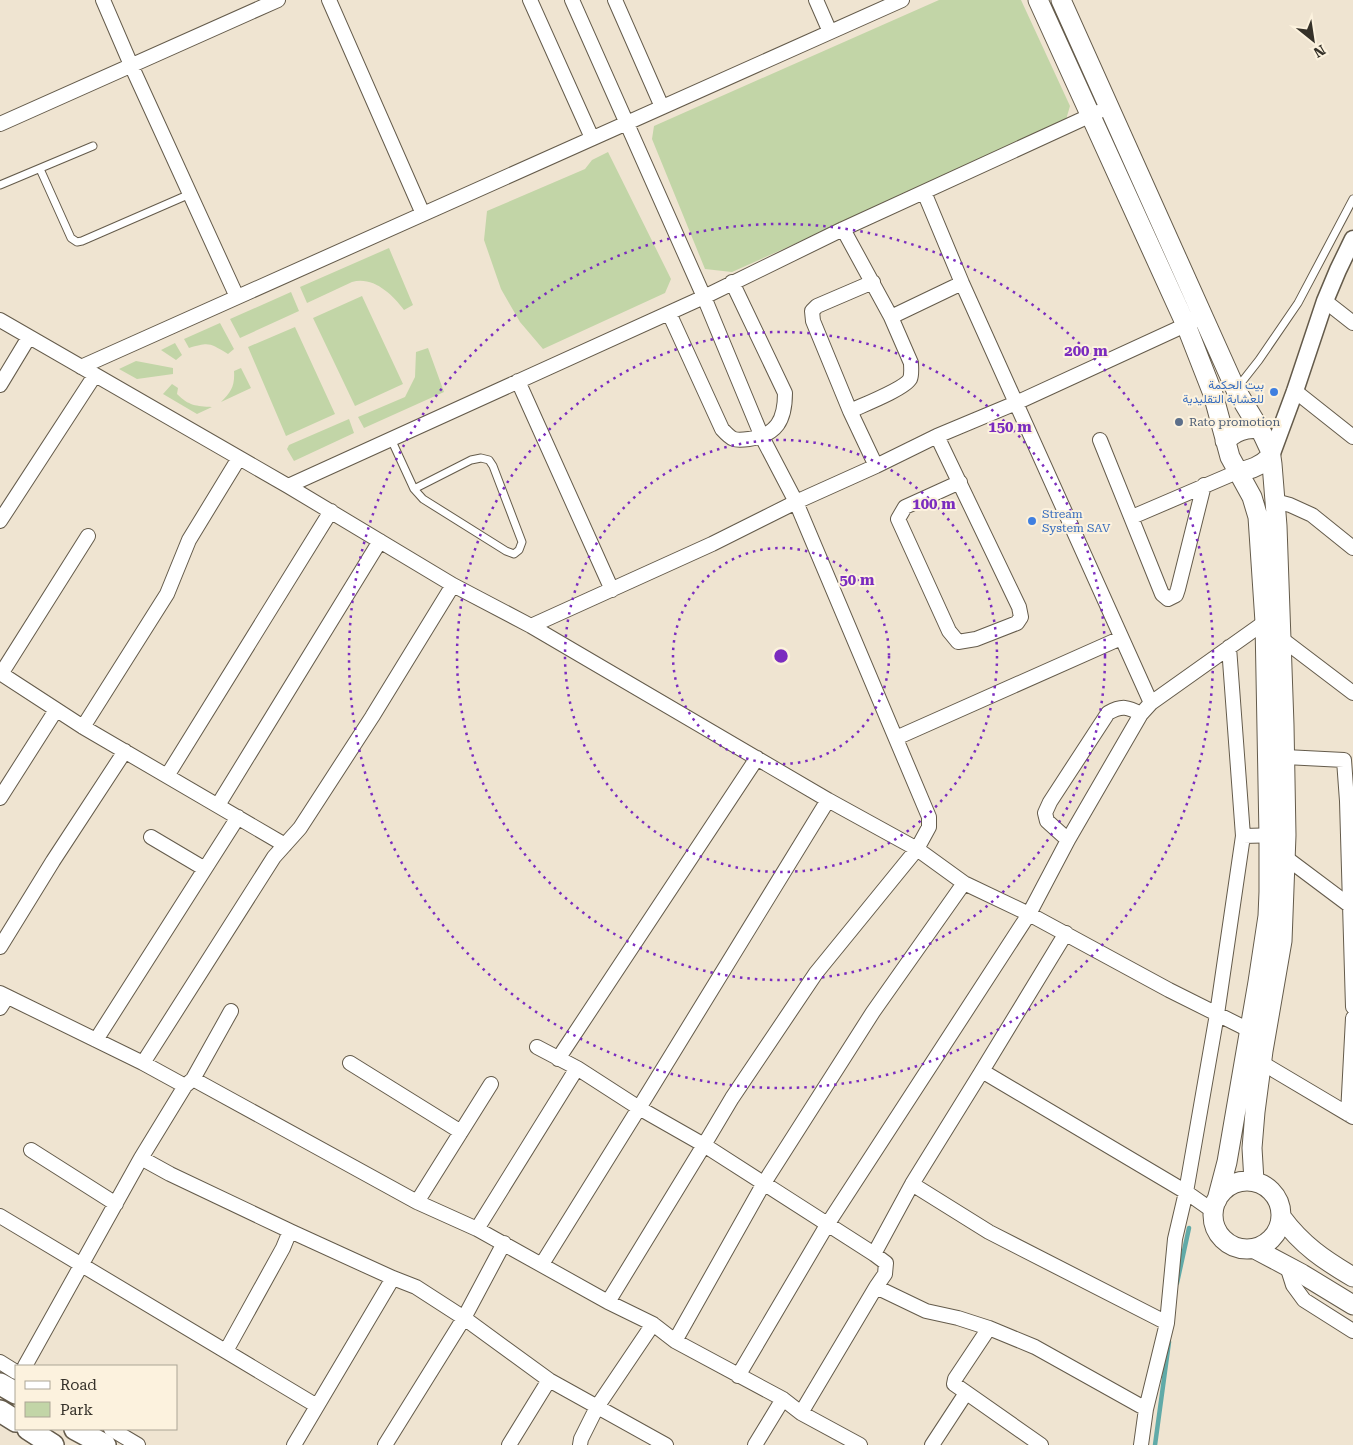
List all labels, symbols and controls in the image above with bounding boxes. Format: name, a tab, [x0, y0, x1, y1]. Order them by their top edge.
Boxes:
north arrow	[1288, 15, 1338, 65]
text: N	[1311, 42, 1328, 61]
text: 200 m	[1064, 342, 1108, 360]
place label: بيت الحكمة للعشابة التقليدية	[1182, 378, 1264, 406]
marker: بيت الحكمة للعشابة التقليدية	[1268, 386, 1280, 398]
place label: Rato promotion	[1189, 415, 1280, 429]
marker: Rato promotion	[1173, 416, 1185, 428]
text: 150 m	[988, 418, 1032, 436]
text: 100 m	[912, 495, 956, 513]
place label: Stream System SAV	[1042, 507, 1111, 535]
marker: Stream System SAV	[1026, 515, 1038, 527]
text: 50 m	[839, 571, 875, 589]
centre of rings	[772, 647, 790, 665]
legend	[15, 1365, 178, 1430]
text: Road	[60, 1376, 97, 1394]
text: Park	[60, 1401, 94, 1419]

